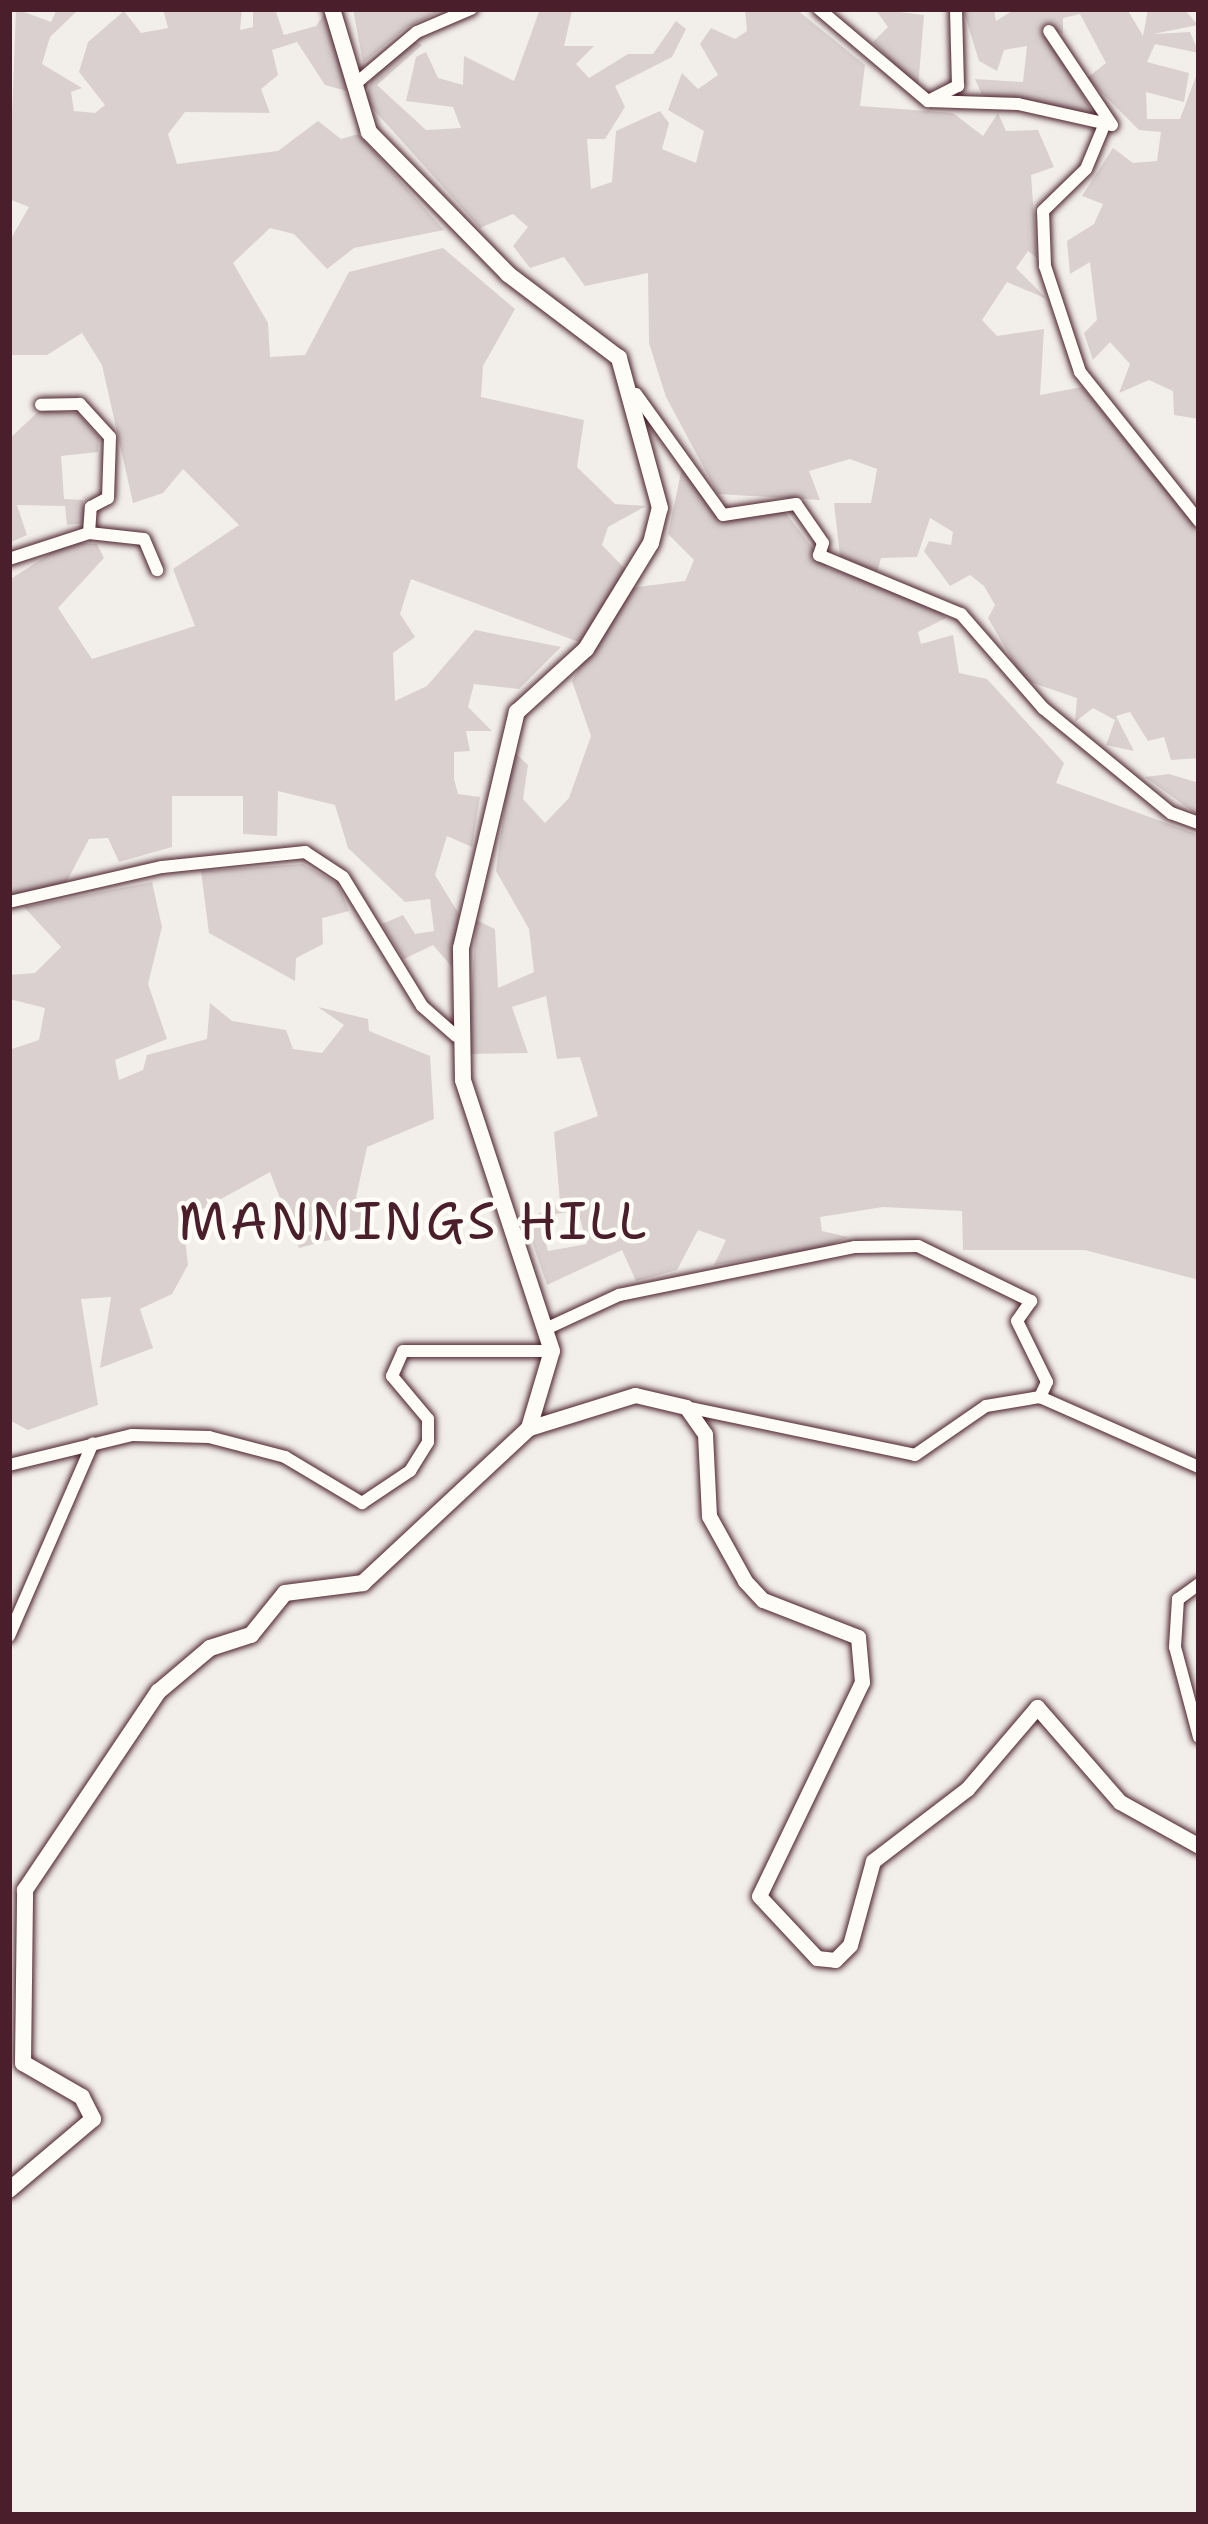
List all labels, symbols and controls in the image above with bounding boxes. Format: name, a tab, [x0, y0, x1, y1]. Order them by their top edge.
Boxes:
district label: MANNINGS HILL	[178, 1190, 650, 1252]

